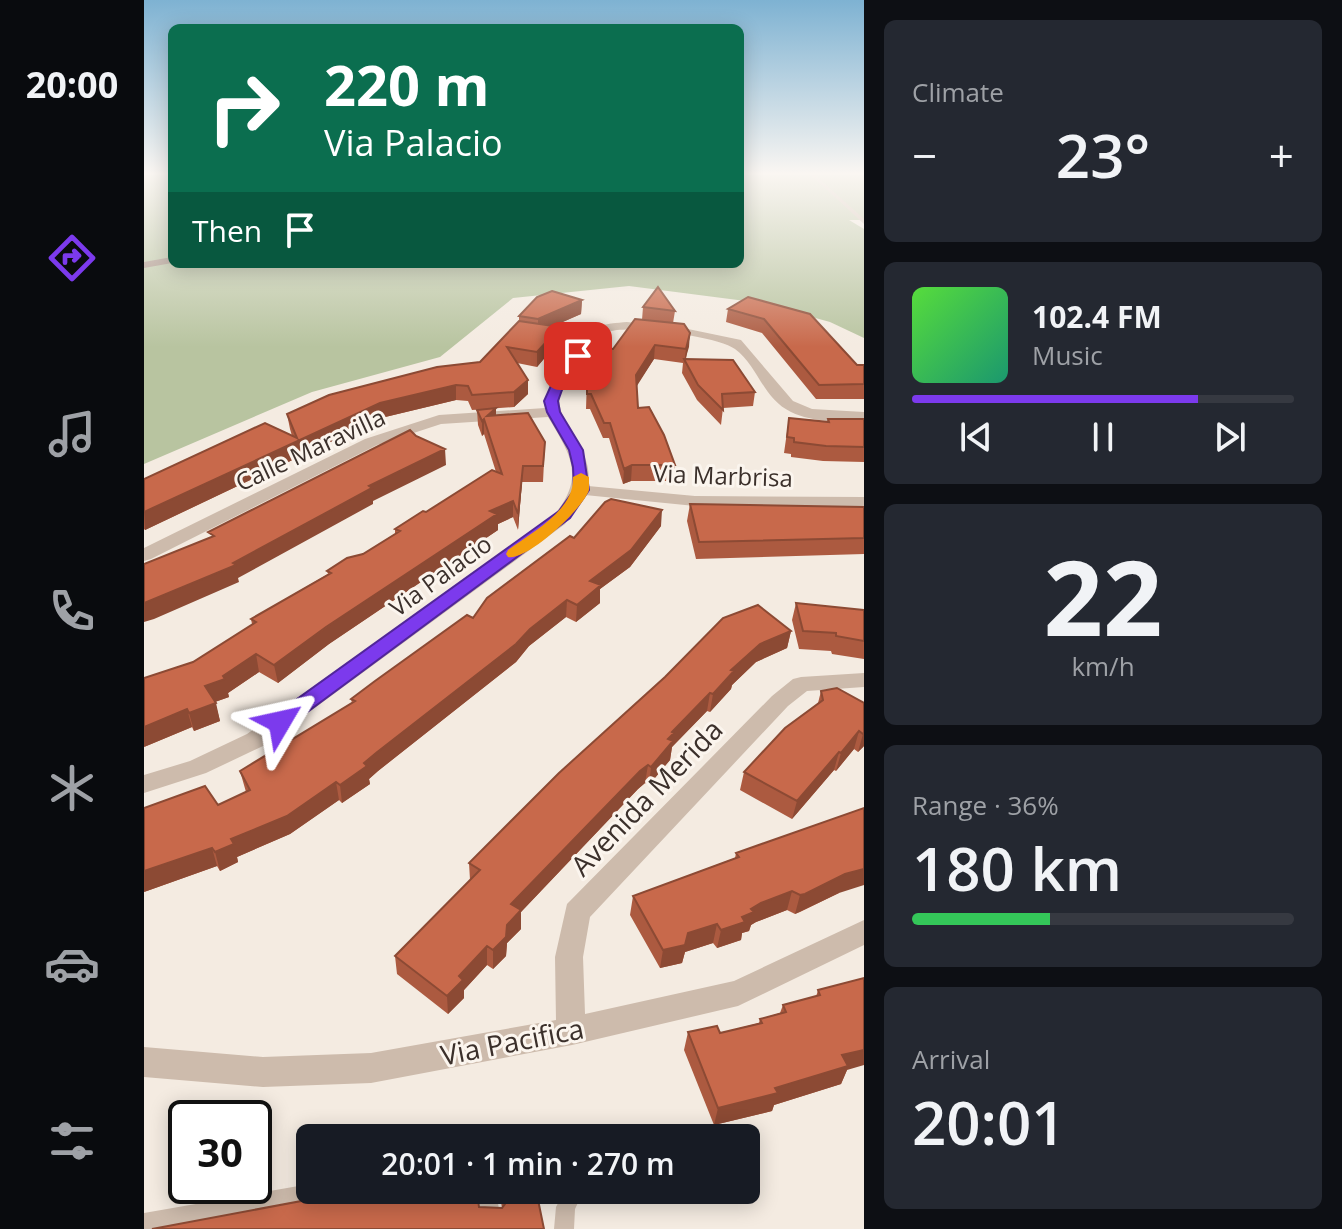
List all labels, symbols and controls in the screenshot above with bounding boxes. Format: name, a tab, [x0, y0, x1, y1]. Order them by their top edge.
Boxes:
text: 220 m	[324, 46, 490, 122]
icon: right	[192, 56, 296, 160]
text: 20:00	[26, 60, 118, 109]
text: Climate	[912, 74, 1004, 110]
text: 23°	[1056, 114, 1150, 196]
text: Via Palacio	[324, 118, 503, 167]
text: −	[912, 125, 937, 185]
text: +	[1269, 125, 1294, 185]
icon: arrive	[278, 208, 322, 252]
text: Then	[192, 210, 262, 251]
icon: directions	[44, 230, 100, 286]
text: 102.4 FM	[1032, 296, 1162, 337]
pin	[544, 322, 612, 390]
icon: arrive	[556, 334, 600, 378]
text: Music	[1032, 337, 1103, 373]
street label: Calle Maravilla	[230, 400, 390, 498]
icon: music	[44, 406, 100, 462]
icon: previous	[954, 415, 998, 459]
icon: pause	[1081, 415, 1125, 459]
icon: next	[1208, 415, 1252, 459]
street label: Via Marbrisa	[652, 456, 794, 494]
text: 22	[1044, 525, 1162, 666]
street label: Via Palacio	[382, 527, 498, 623]
icon: phone	[44, 583, 100, 639]
text: km/h	[1071, 648, 1135, 684]
position arrow	[238, 680, 322, 764]
street label: Avenida Merida	[562, 711, 730, 883]
icon: climate	[44, 760, 100, 816]
text: Range · 36%	[912, 787, 1059, 823]
text: 180 km	[912, 827, 1122, 909]
icon: car	[44, 936, 100, 992]
street label: Via Pacifica	[437, 1009, 587, 1073]
text: Arrival	[912, 1041, 990, 1077]
text: 20:01	[912, 1081, 1066, 1163]
speed limit sign: 30	[168, 1100, 272, 1204]
icon: filters	[44, 1113, 100, 1169]
text: 20:01 · 1 min · 270 m	[381, 1143, 675, 1184]

